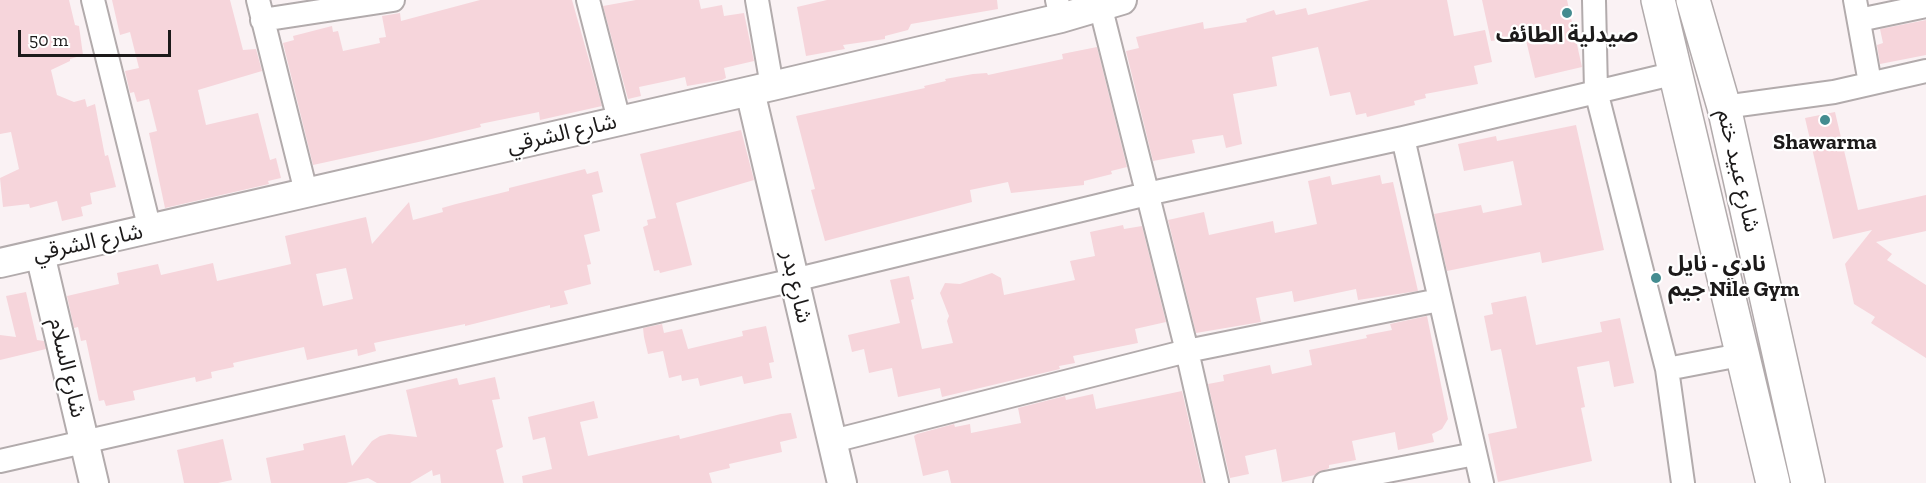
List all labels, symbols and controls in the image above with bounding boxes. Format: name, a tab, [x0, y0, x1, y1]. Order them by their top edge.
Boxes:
marker: صيدلية الطائف	[1560, 6, 1574, 20]
scale bar	[21, 18, 174, 56]
place label: صيدلية الطائف	[1496, 23, 1638, 49]
text: 50 m	[29, 29, 68, 51]
street label: شارع عبيد ختم	[1711, 107, 1765, 235]
street label: شارع الشرقي	[505, 109, 619, 159]
marker: Shawarma	[1818, 113, 1832, 127]
place label: Shawarma	[1773, 130, 1877, 156]
street label: شارع الشرقي	[31, 218, 145, 268]
street label: شارع بدر	[775, 248, 817, 326]
place label: نادي - نايل جيم Nile Gym	[1668, 252, 1799, 304]
marker: نادي - نايل جيم Nile Gym	[1649, 271, 1663, 285]
street label: شارع السلام	[43, 316, 91, 420]

